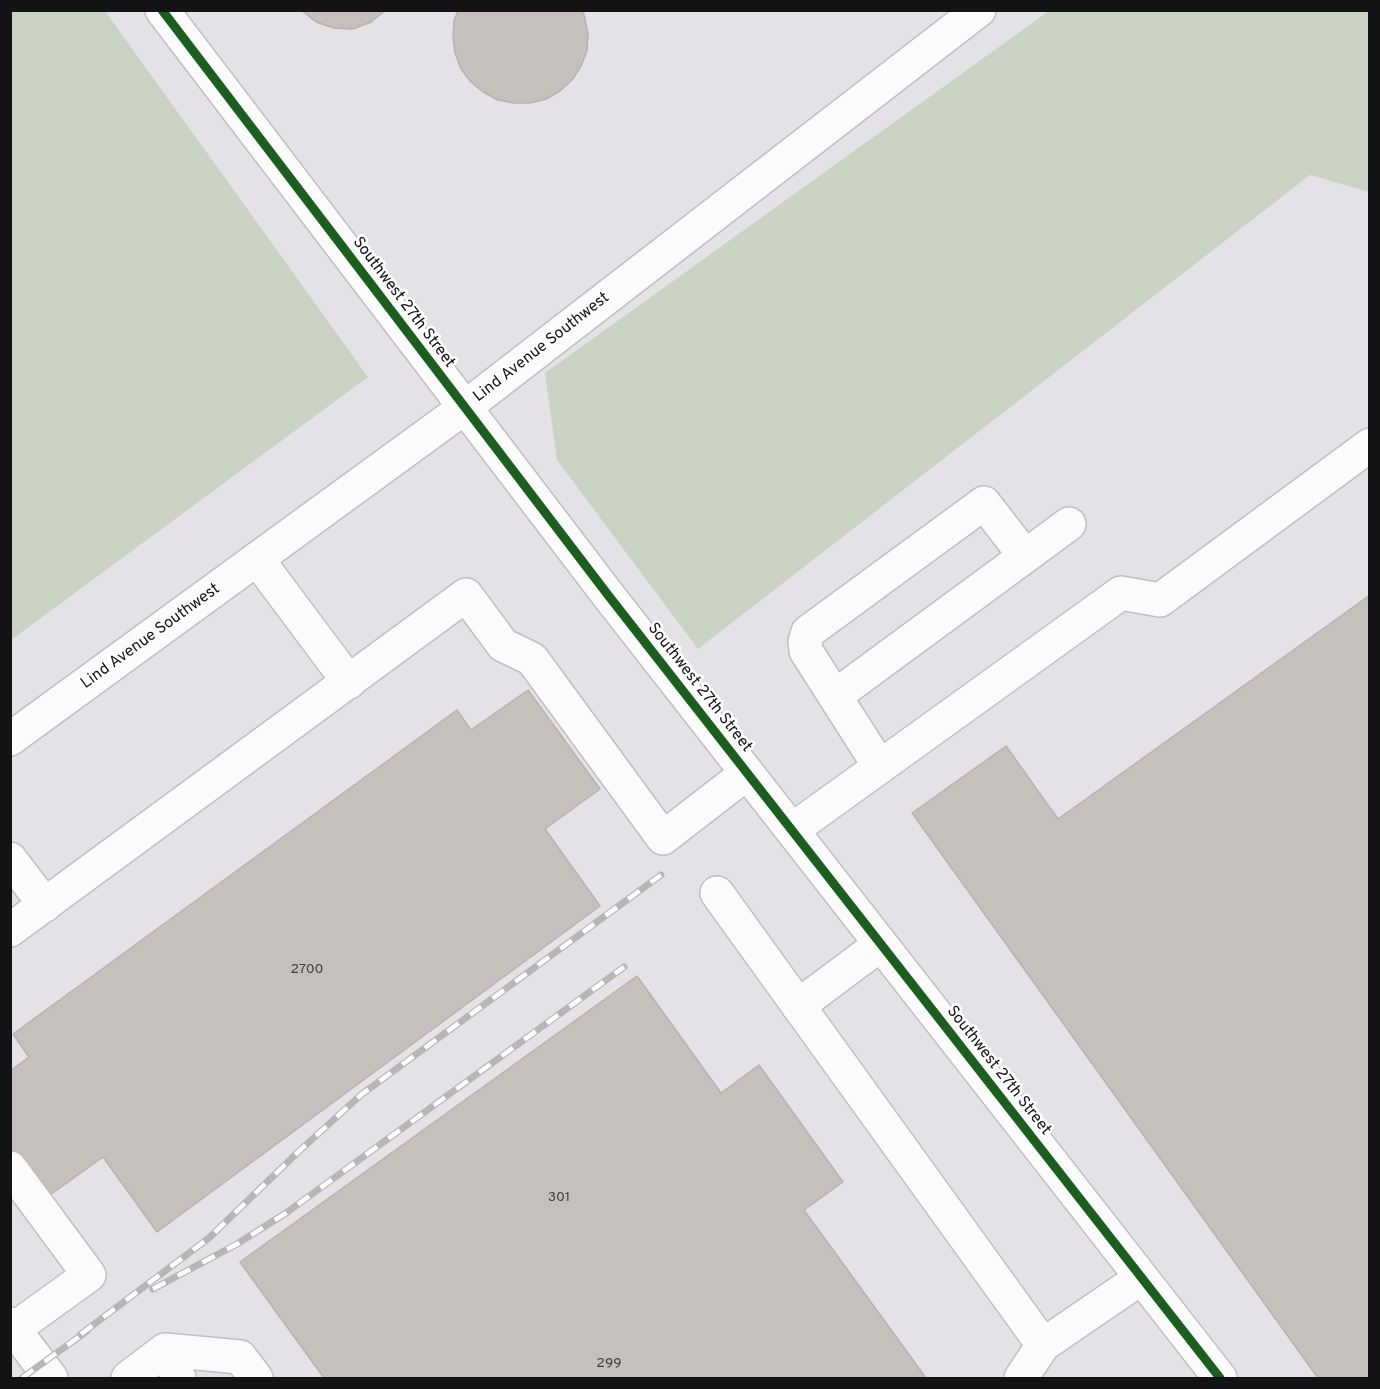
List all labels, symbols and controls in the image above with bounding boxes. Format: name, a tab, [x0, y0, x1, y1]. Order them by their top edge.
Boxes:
street label: Southwest 27th Street	[348, 234, 458, 372]
street label: Lind Avenue Southwest	[470, 289, 614, 407]
street label: Lind Avenue Southwest	[78, 580, 224, 694]
street label: Southwest 27th Street	[643, 620, 755, 756]
house number: 2700	[290, 962, 324, 978]
street label: Southwest 27th Street	[942, 1003, 1054, 1139]
house number: 301	[548, 1190, 570, 1206]
house number: 299	[596, 1356, 622, 1372]

